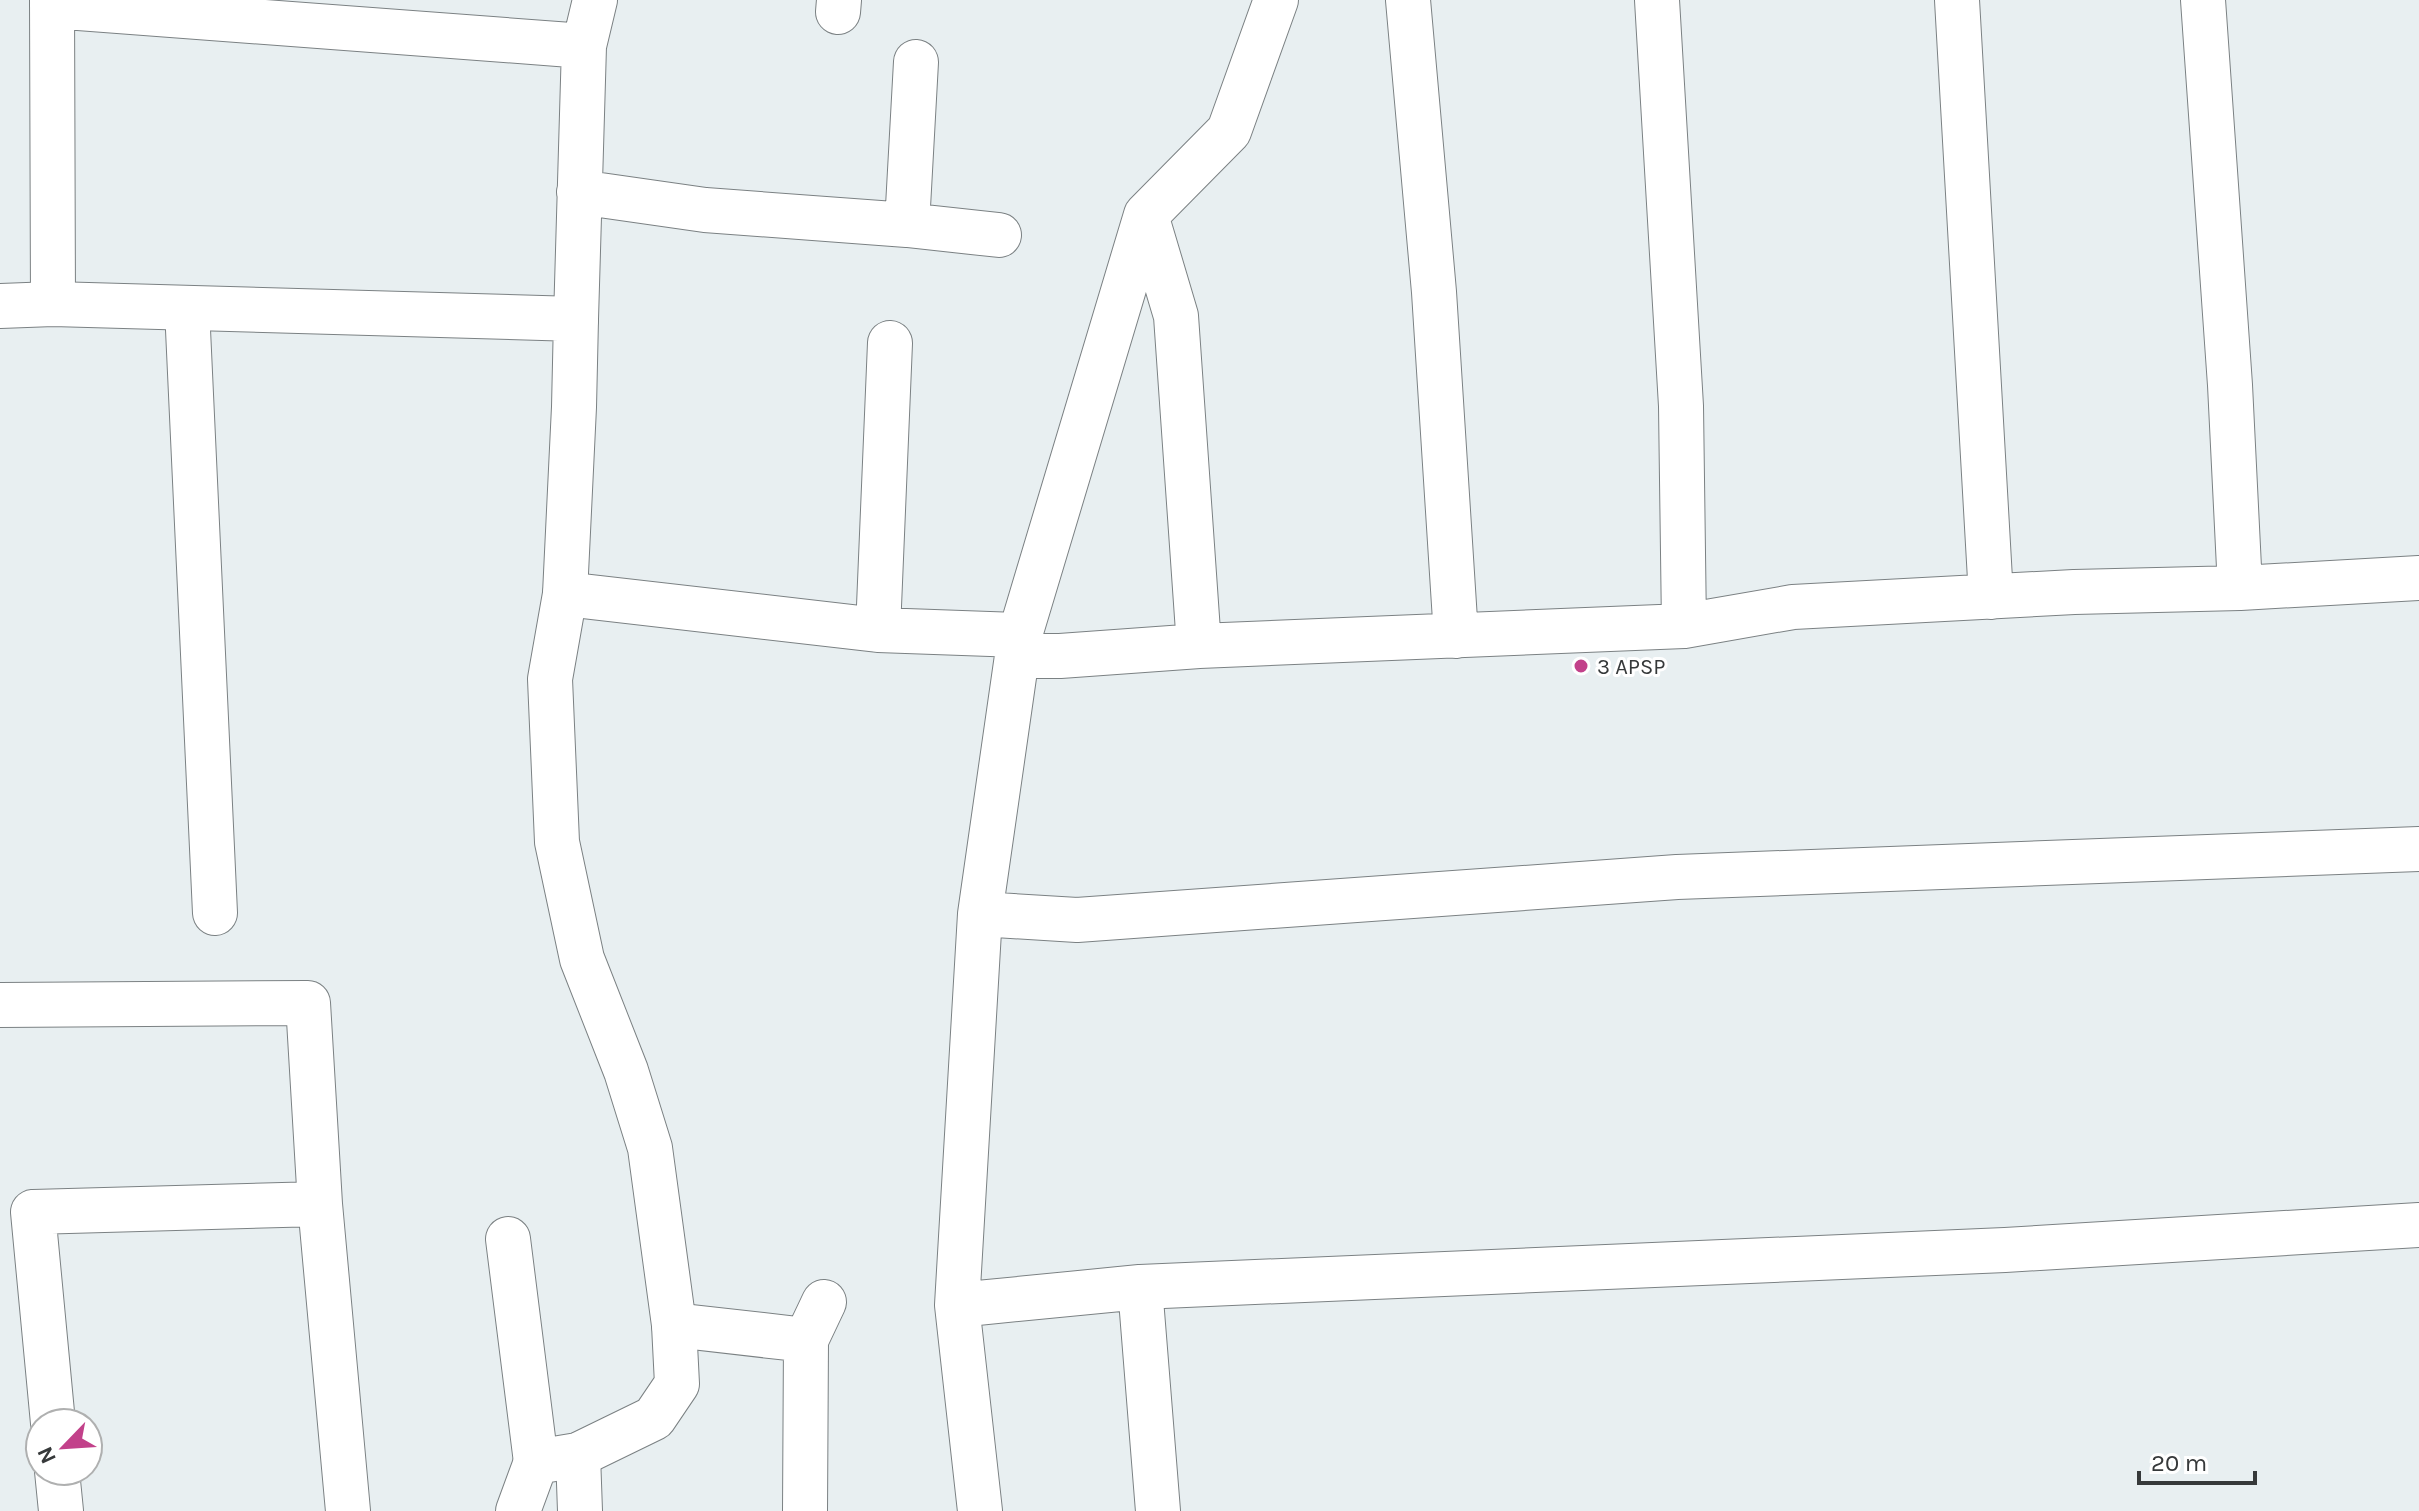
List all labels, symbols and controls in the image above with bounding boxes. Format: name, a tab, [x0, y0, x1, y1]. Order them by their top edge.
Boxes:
place label: 3 APSP	[1597, 654, 1666, 680]
marker: 3 APSP	[1572, 657, 1590, 675]
north arrow	[24, 1407, 104, 1487]
scale bar	[2139, 1435, 2255, 1485]
text: N	[32, 1442, 62, 1468]
text: 20 m	[2151, 1449, 2207, 1477]

